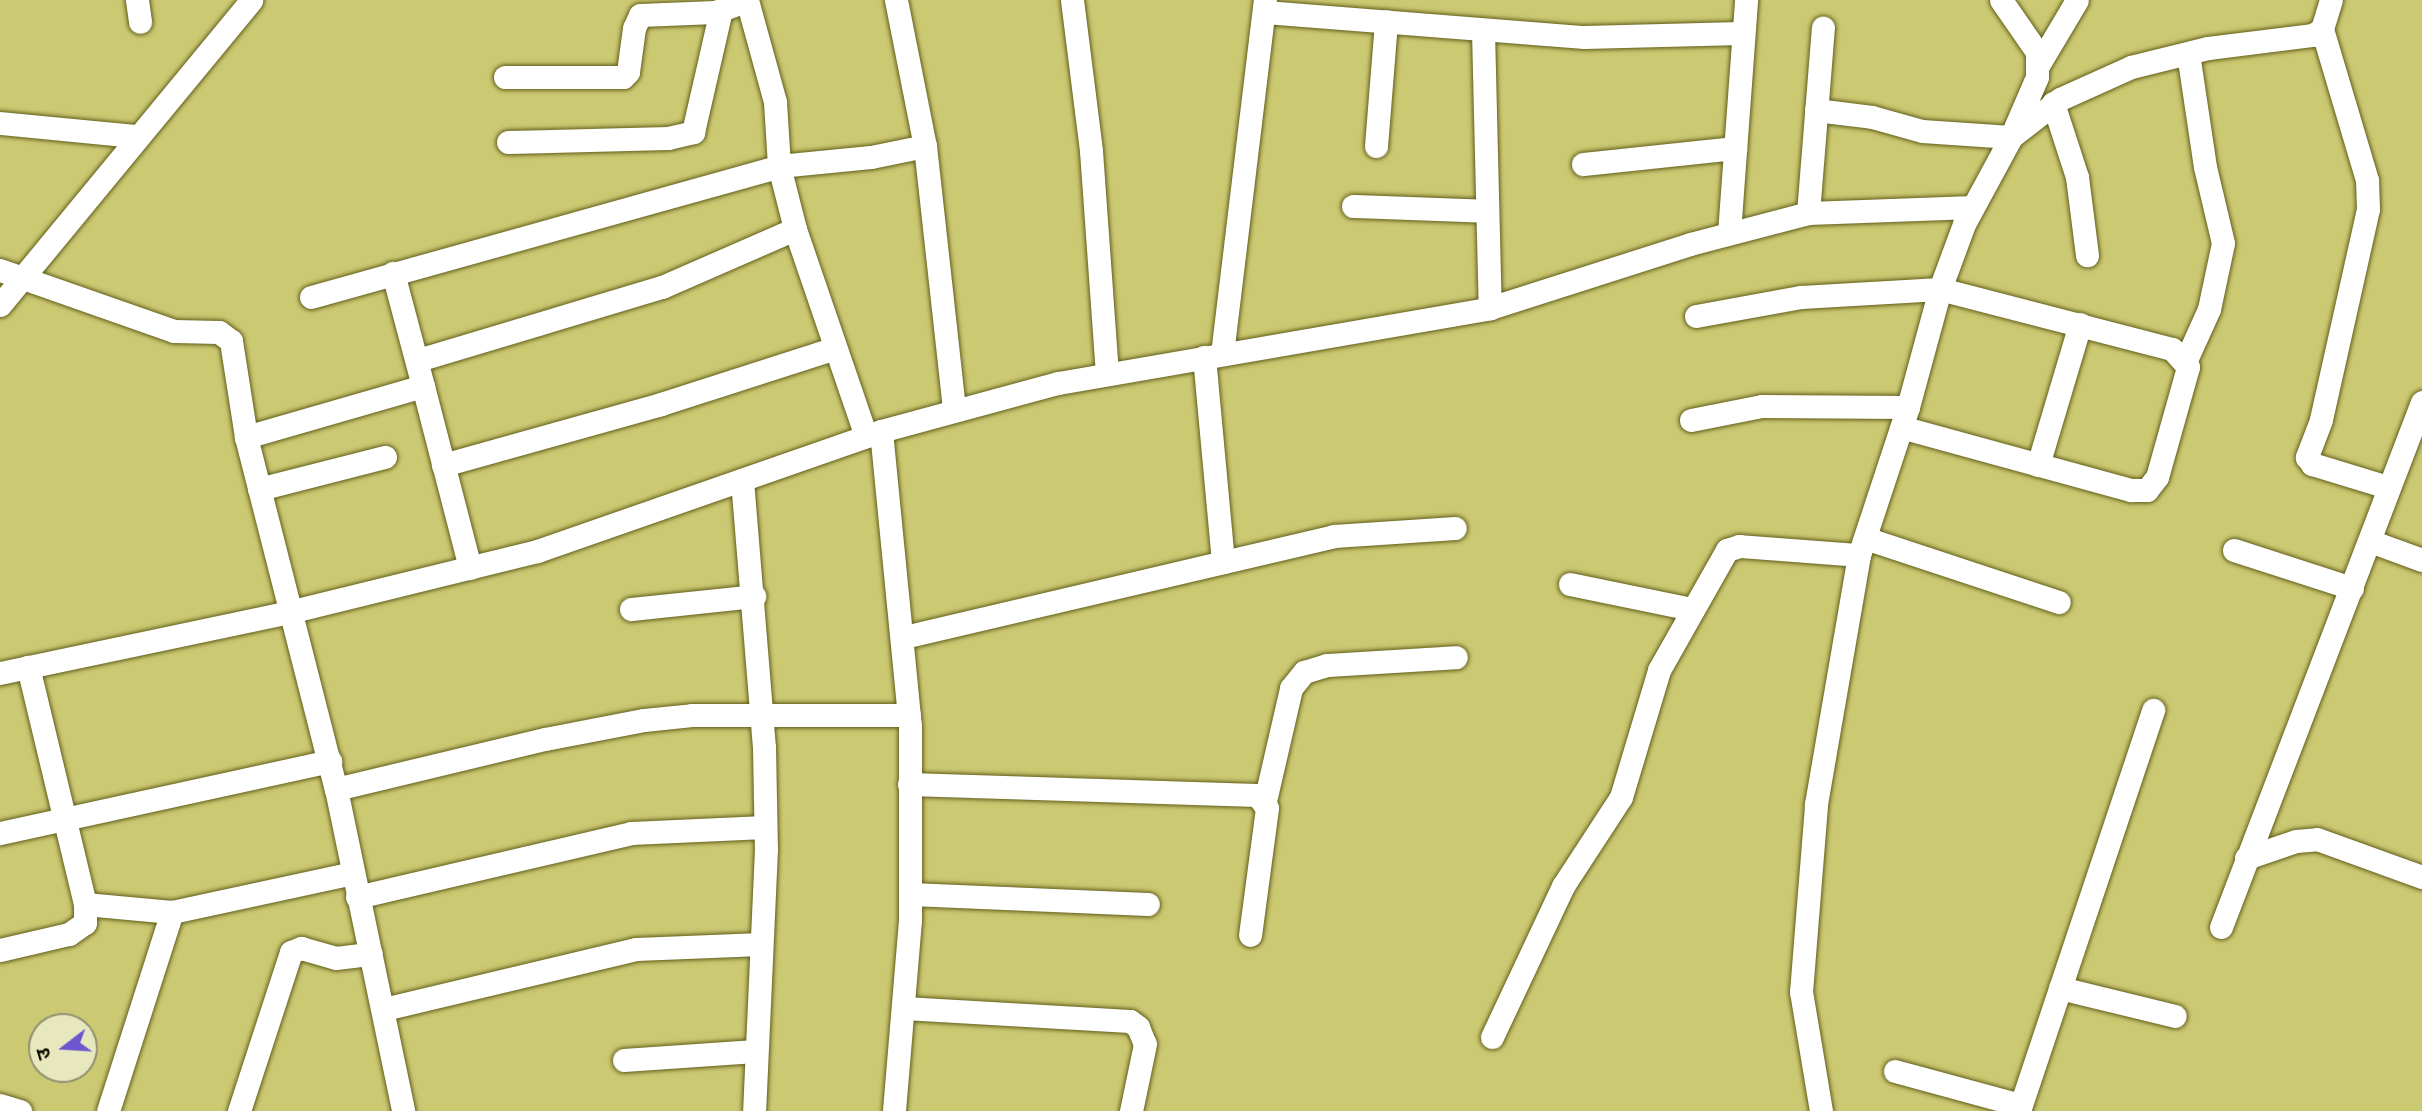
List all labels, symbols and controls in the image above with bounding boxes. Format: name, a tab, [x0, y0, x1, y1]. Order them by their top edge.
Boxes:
north arrow	[28, 1013, 98, 1083]
text: उ	[32, 1045, 57, 1062]

